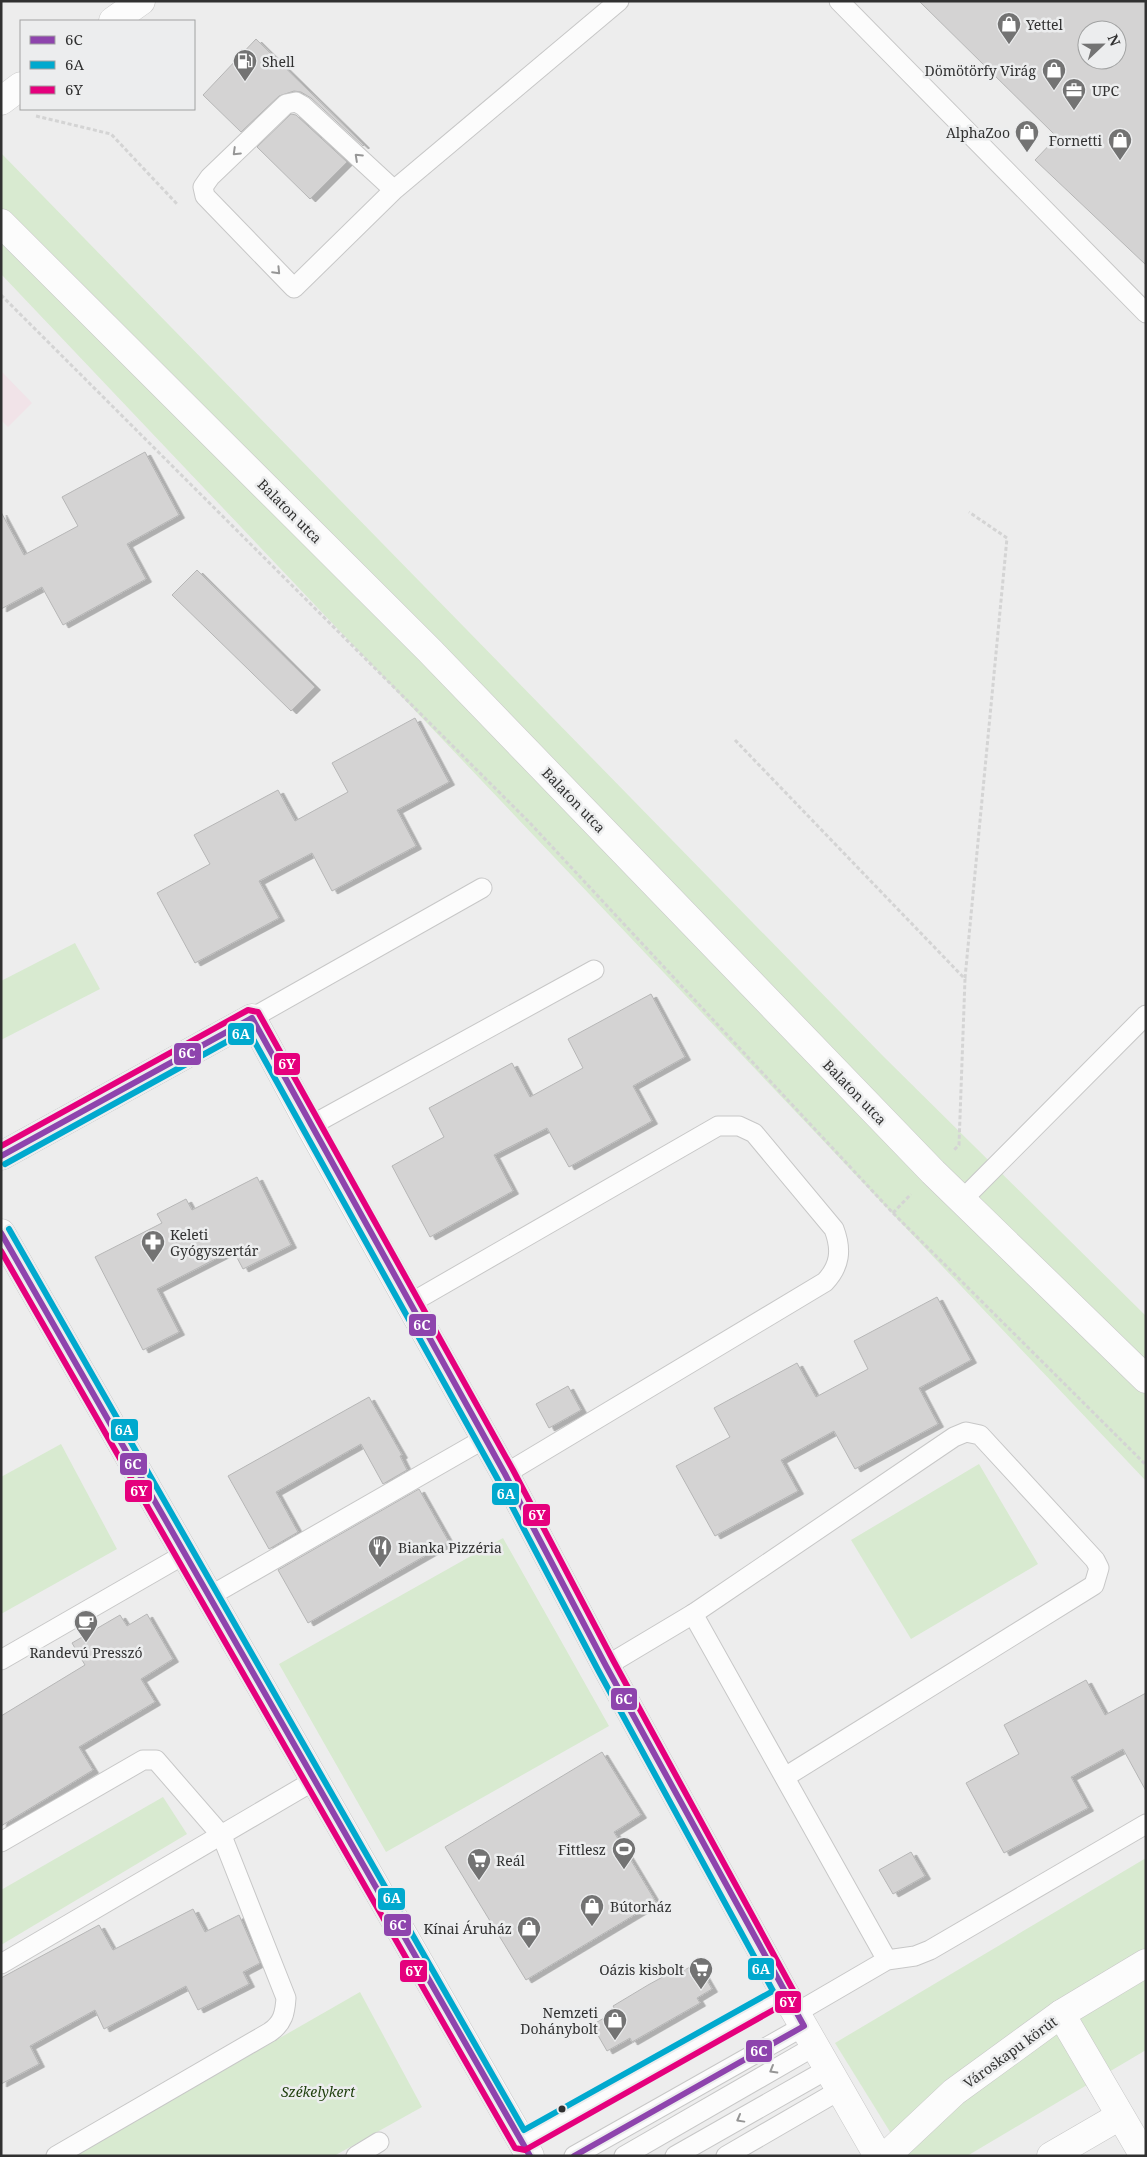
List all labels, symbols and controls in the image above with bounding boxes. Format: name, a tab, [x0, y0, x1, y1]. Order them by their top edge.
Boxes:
shop icon: Yettel	[996, 11, 1022, 45]
place label: Yettel	[1025, 15, 1064, 34]
legend	[20, 20, 195, 110]
north arrow	[1077, 20, 1127, 70]
text: 6C	[65, 29, 83, 49]
text: N	[1104, 31, 1125, 49]
fuel station icon: Shell	[232, 48, 258, 82]
place label: Shell	[262, 52, 295, 71]
text: 6A	[65, 54, 84, 74]
shop icon: Dömötörfy Virág	[1041, 57, 1067, 91]
place label: Dömötörfy Virág	[924, 61, 1036, 80]
office icon: UPC	[1061, 77, 1087, 111]
text: 6Y	[65, 79, 83, 99]
place label: UPC	[1092, 81, 1119, 100]
shop icon: AlphaZoo	[1014, 119, 1040, 153]
place label: AlphaZoo	[946, 123, 1010, 142]
shop icon: Fornetti	[1107, 127, 1133, 161]
place label: Fornetti	[1049, 131, 1103, 150]
one-way arrow	[233, 146, 242, 155]
one-way arrow	[355, 154, 364, 163]
one-way arrow	[271, 265, 280, 274]
street label: Balaton utca	[254, 475, 326, 547]
street label: Balaton utca	[538, 763, 610, 837]
line badge: 6A	[227, 1022, 255, 1046]
text: 6A	[232, 1024, 251, 1043]
line badge: 6C	[173, 1042, 202, 1066]
text: 6C	[178, 1043, 196, 1062]
line badge: 6Y	[273, 1052, 301, 1076]
text: 6Y	[278, 1054, 296, 1073]
street label: Balaton utca	[819, 1055, 891, 1129]
place label: Keleti Gyógyszertár	[170, 1225, 259, 1260]
pharmacy icon: Keleti Gyógyszertár	[140, 1229, 166, 1263]
line badge: 6C	[408, 1313, 437, 1337]
text: 6C	[413, 1315, 431, 1334]
line badge: 6A	[110, 1418, 139, 1442]
text: 6A	[115, 1420, 134, 1439]
line badge: 6C	[119, 1452, 148, 1476]
text: 6C	[124, 1454, 142, 1473]
line badge: 6Y	[124, 1479, 153, 1503]
text: 6Y	[130, 1481, 148, 1500]
line badge: 6A	[491, 1482, 520, 1506]
text: 6A	[497, 1484, 516, 1503]
line badge: 6Y	[522, 1503, 551, 1527]
text: 6Y	[528, 1505, 546, 1524]
restaurant icon: Bianka Pizzéria	[367, 1534, 393, 1568]
place label: Bianka Pizzéria	[398, 1538, 502, 1557]
cafe icon: Randevú Presszó	[73, 1609, 99, 1643]
place label: Randevú Presszó	[29, 1643, 143, 1662]
line badge: 6C	[610, 1687, 638, 1711]
text: 6C	[615, 1689, 633, 1708]
sports icon: Fittlesz	[611, 1836, 637, 1870]
place label: Fittlesz	[558, 1840, 606, 1859]
supermarket icon: Reál	[466, 1847, 492, 1881]
place label: Reál	[496, 1851, 526, 1870]
line badge: 6A	[377, 1887, 406, 1911]
text: 6A	[383, 1888, 402, 1907]
shop icon: Bútorház	[579, 1893, 605, 1927]
place label: Bútorház	[610, 1897, 672, 1916]
line badge: 6C	[383, 1913, 412, 1937]
text: 6C	[389, 1915, 407, 1934]
shop icon: Kínai Áruház	[516, 1915, 542, 1949]
place label: Kínai Áruház	[423, 1919, 512, 1938]
supermarket icon: Oázis kisbolt	[688, 1956, 714, 1990]
line badge: 6A	[747, 1957, 775, 1981]
line badge: 6Y	[399, 1959, 428, 1983]
text: 6A	[752, 1959, 771, 1978]
place label: Oázis kisbolt	[599, 1960, 684, 1979]
text: 6Y	[405, 1961, 423, 1980]
line badge: 6Y	[774, 1990, 802, 2014]
text: 6Y	[779, 1992, 797, 2011]
place label: Nemzeti Dohánybolt	[520, 2003, 599, 2038]
shop icon: Nemzeti Dohánybolt	[602, 2007, 628, 2041]
street label: Városkapu körút	[959, 2012, 1061, 2092]
line badge: 6C	[745, 2039, 773, 2063]
text: 6C	[750, 2041, 768, 2060]
one-way arrow	[769, 2064, 778, 2074]
park label: Székelykert	[281, 2082, 356, 2101]
unlabelled marker	[557, 2104, 567, 2114]
one-way arrow	[737, 2113, 746, 2123]

